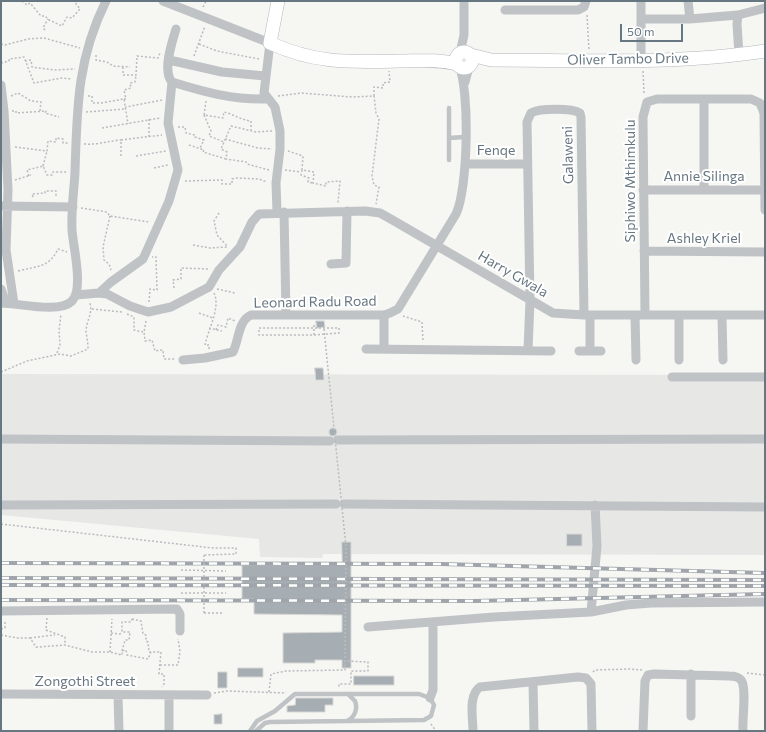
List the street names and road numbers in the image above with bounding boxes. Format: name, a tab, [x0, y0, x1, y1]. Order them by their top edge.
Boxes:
street label: Oliver Tambo Drive	[567, 50, 689, 68]
street label: Siphiwo Mthimkulu	[622, 119, 638, 243]
street label: Galaweni	[559, 126, 577, 184]
street label: Fenqe	[477, 142, 515, 158]
street label: Annie Silinga	[663, 168, 745, 184]
street label: Ashley Kriel	[667, 230, 741, 246]
street label: Harry Gwala	[475, 247, 551, 301]
street label: Leonard Radu Road	[253, 293, 377, 311]
street label: Zongothi Street	[34, 673, 136, 689]

